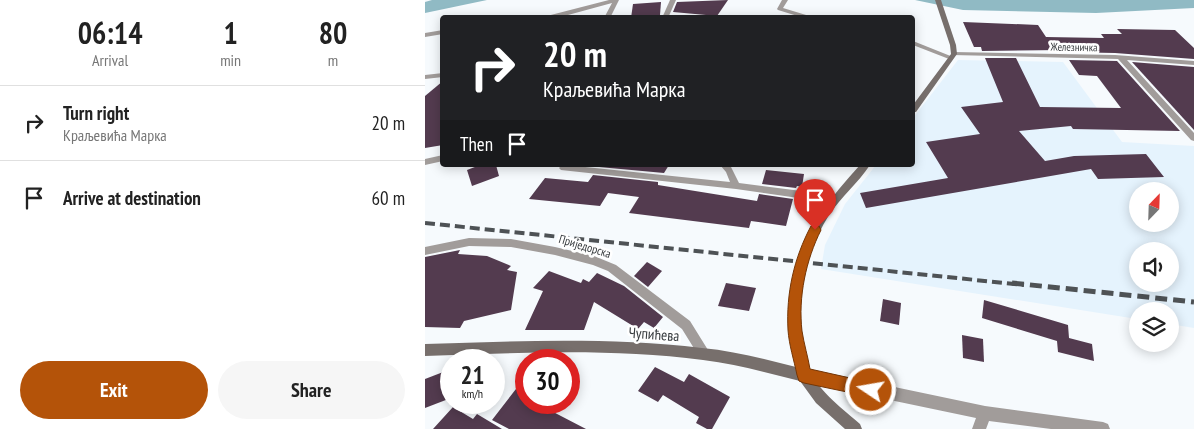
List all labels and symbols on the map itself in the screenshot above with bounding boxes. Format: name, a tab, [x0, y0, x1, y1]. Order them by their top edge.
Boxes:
street label: Железничка	[1049, 40, 1098, 54]
pin	[794, 179, 836, 230]
north arrow	[1129, 182, 1179, 232]
street label: Приједорска	[557, 231, 613, 261]
street label: Чупићева	[628, 323, 680, 345]
speed limit sign: 30	[515, 349, 580, 414]
position arrow	[844, 363, 896, 415]

